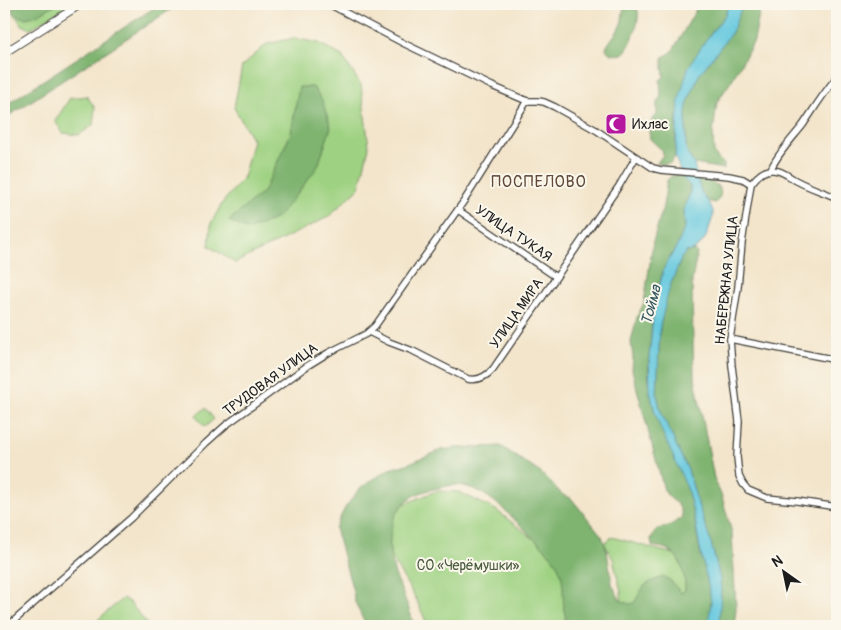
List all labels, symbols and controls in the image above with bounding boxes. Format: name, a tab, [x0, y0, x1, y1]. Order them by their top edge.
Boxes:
mosque icon: Ихлас	[604, 112, 628, 136]
place label: Ихлас	[632, 116, 668, 133]
district label: ПОСПЕЛОВО	[491, 172, 587, 192]
street label: УЛИЦА ТУКАЯ	[472, 202, 555, 265]
street label: НАБЕРЕЖНАЯ УЛИЦА	[711, 215, 742, 345]
street label: УЛИЦА МИРА	[486, 275, 547, 352]
water label: Тойма	[637, 282, 666, 327]
street label: ТРУДОВАЯ УЛИЦА	[220, 339, 321, 419]
north arrow	[758, 548, 808, 598]
text: N	[769, 552, 786, 571]
park label: СО «Черёмушки»	[417, 557, 519, 574]

